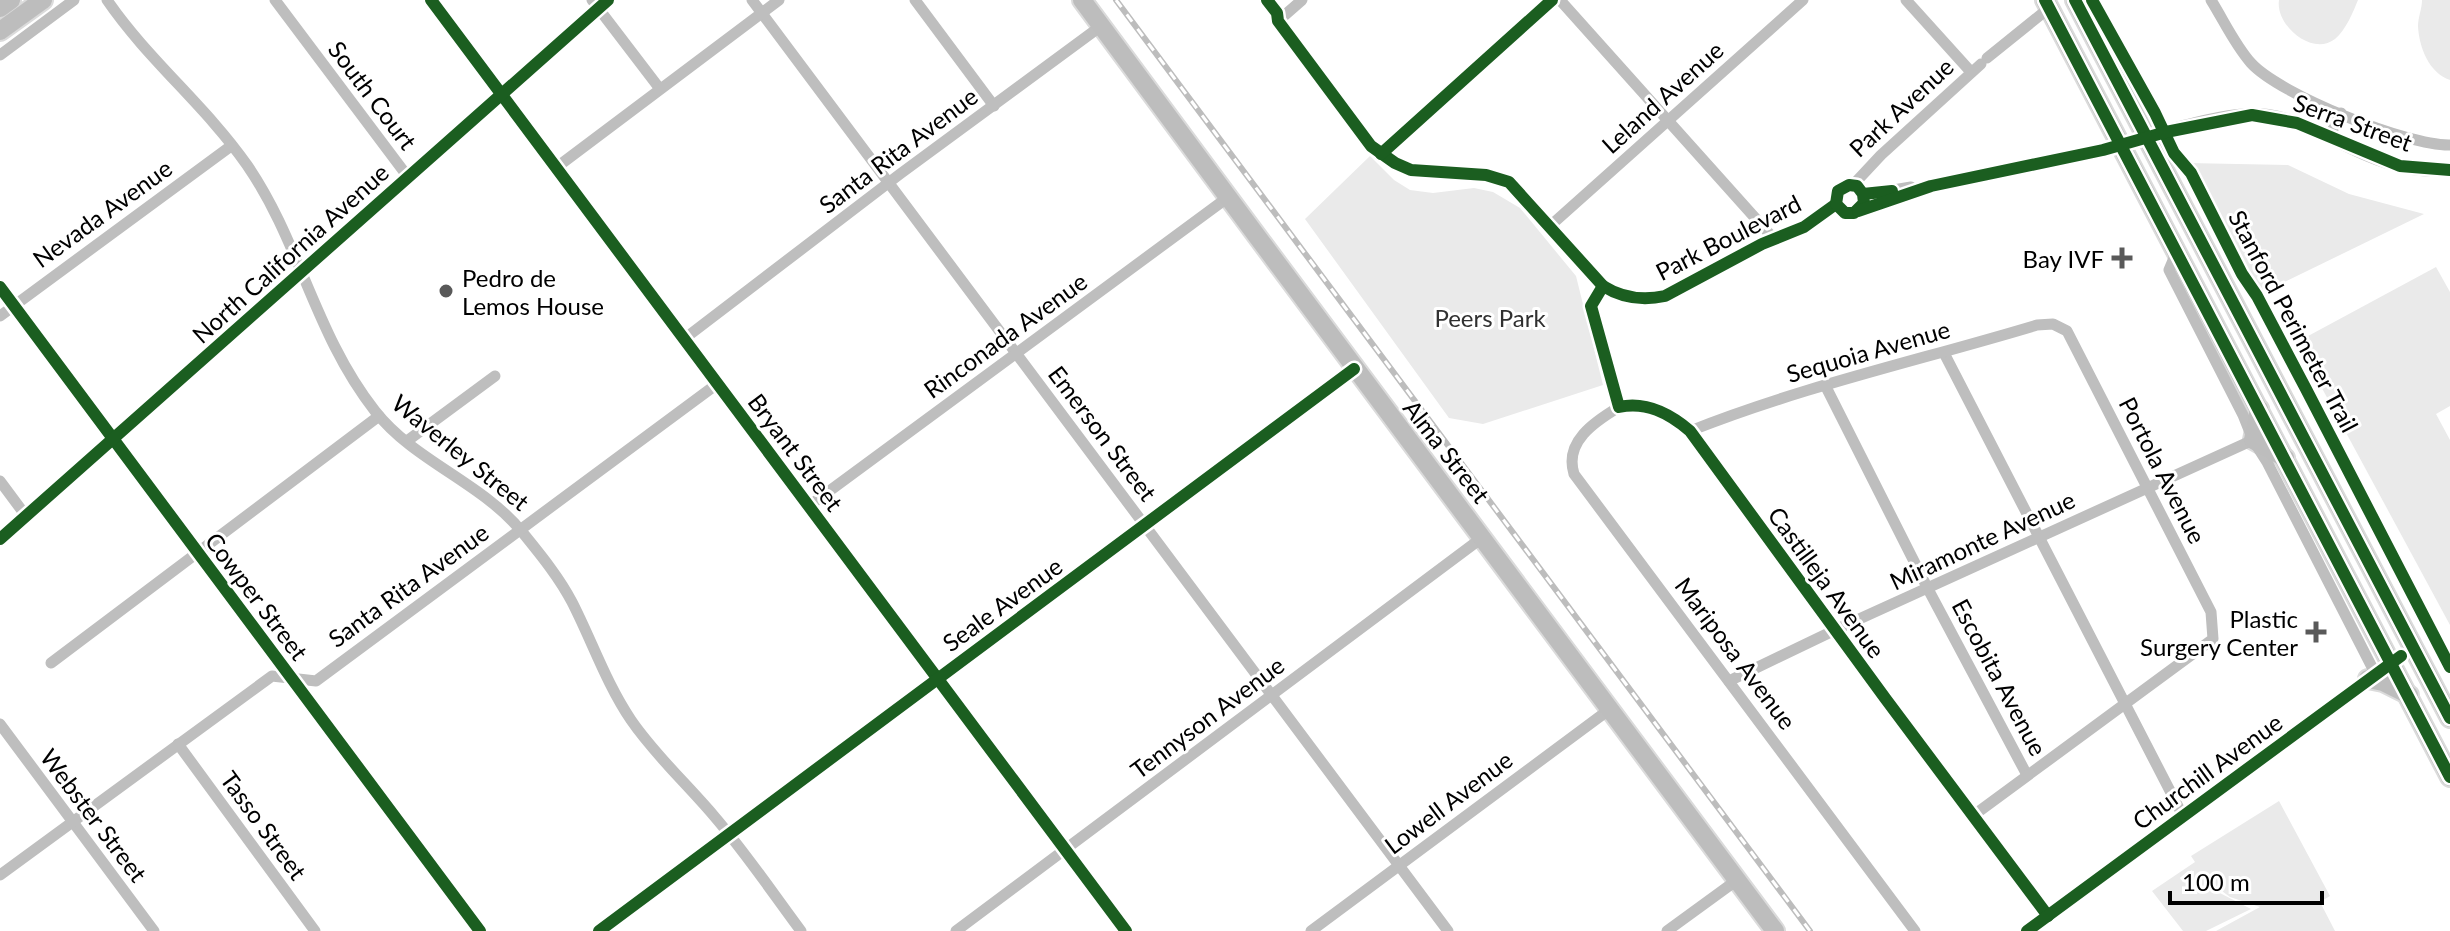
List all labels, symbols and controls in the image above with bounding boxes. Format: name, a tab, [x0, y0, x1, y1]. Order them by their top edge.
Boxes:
street label: South Court	[323, 35, 423, 155]
street label: Leland Avenue	[1595, 35, 1729, 159]
street label: Park Avenue	[1843, 51, 1959, 163]
street label: Santa Rita Avenue	[813, 81, 983, 219]
street label: Serra Street	[2290, 87, 2417, 157]
street label: Nevada Avenue	[27, 153, 177, 273]
street label: North California Avenue	[186, 157, 394, 349]
street label: Park Boulevard	[1650, 188, 1806, 286]
street label: Stanford Perimeter Trail	[2223, 205, 2365, 437]
place label: Bay IVF	[2023, 244, 2104, 273]
marker: Bay IVF	[2111, 247, 2133, 269]
place label: Pedro de Lemos House	[462, 263, 604, 320]
street label: Rinconada Avenue	[918, 266, 1092, 404]
marker: Pedro de Lemos House	[437, 282, 455, 300]
park label: Peers Park	[1434, 303, 1546, 332]
street label: Sequoia Avenue	[1783, 314, 1953, 388]
street label: Emerson Street	[1043, 360, 1163, 506]
street label: Waverley Street	[387, 388, 536, 516]
street label: Bryant Street	[743, 388, 850, 517]
street label: Portola Avenue	[2114, 392, 2212, 548]
street label: Alma Street	[1398, 394, 1496, 509]
street label: Miramonte Avenue	[1885, 484, 2079, 596]
street label: Castilleja Avenue	[1762, 501, 1892, 663]
street label: Santa Rita Avenue	[322, 517, 494, 653]
street label: Cowper Street	[200, 527, 314, 666]
street label: Seale Avenue	[937, 551, 1067, 657]
street label: Mariposa Avenue	[1669, 571, 1803, 735]
street label: Escobita Avenue	[1946, 594, 2054, 760]
place label: Plastic Surgery Center	[2140, 604, 2298, 661]
marker: Plastic Surgery Center	[2305, 621, 2327, 643]
street label: Tennyson Avenue	[1124, 650, 1290, 784]
street label: Churchill Avenue	[2127, 707, 2287, 835]
street label: Webster Street	[35, 743, 154, 887]
street label: Lowell Avenue	[1378, 745, 1518, 859]
street label: Tasso Street	[215, 765, 313, 885]
scale bar	[2170, 855, 2322, 905]
text: 100 m	[2182, 867, 2250, 896]

